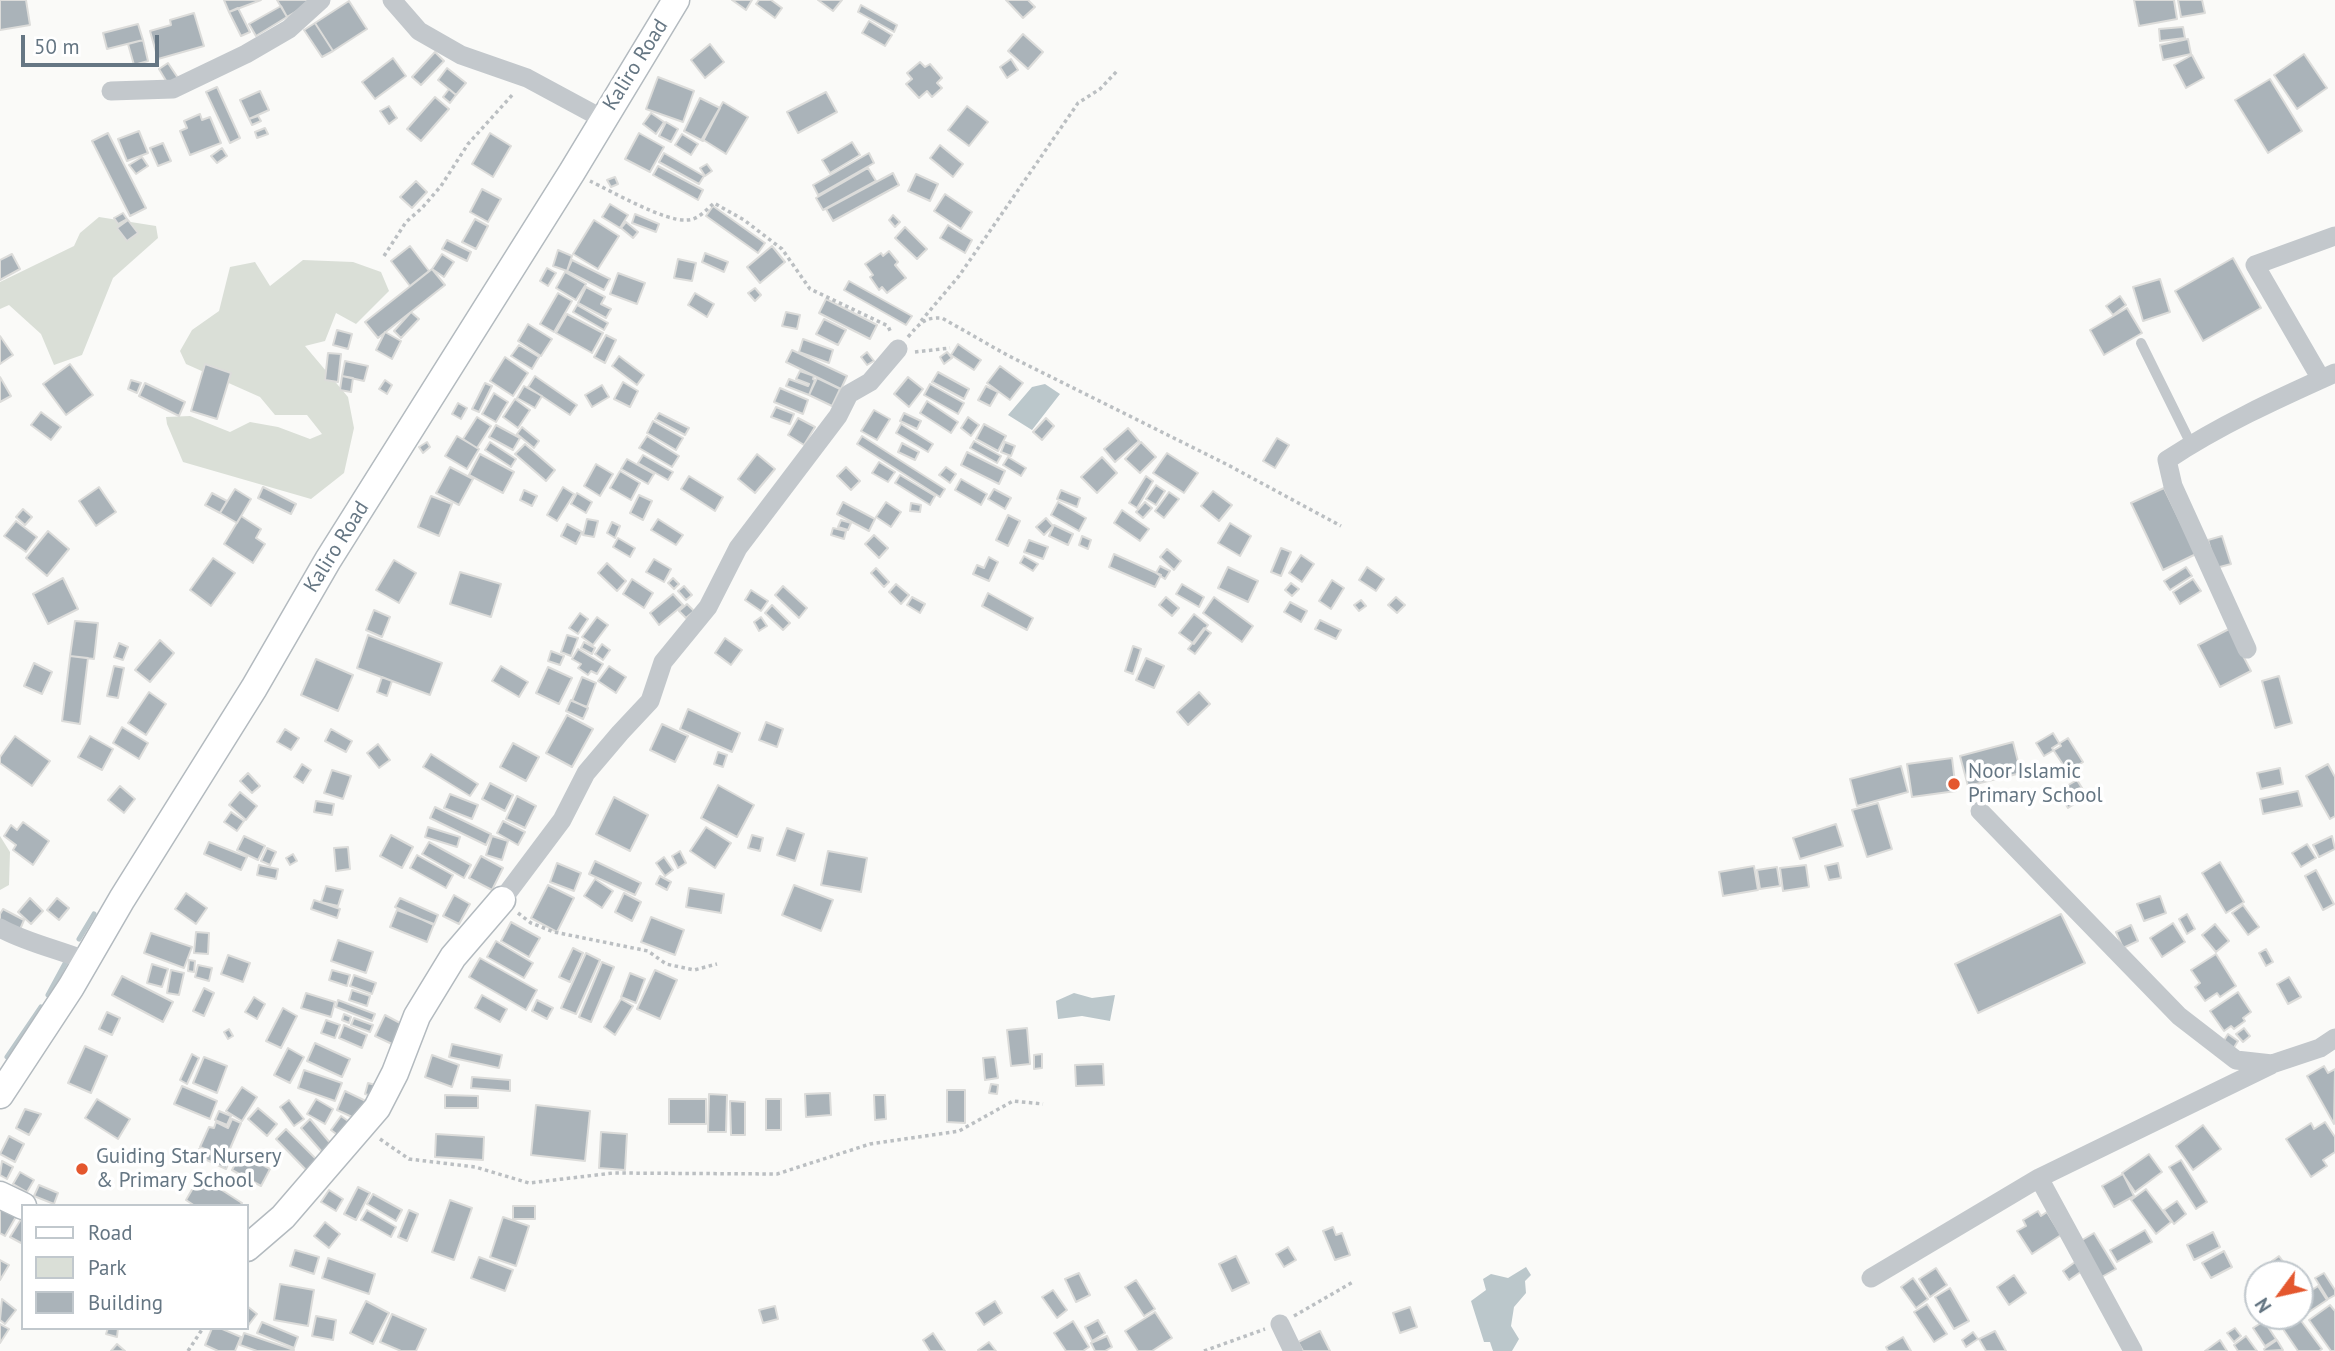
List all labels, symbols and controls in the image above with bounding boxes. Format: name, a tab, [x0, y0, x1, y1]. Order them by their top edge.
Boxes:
street label: Kaliro Road	[598, 15, 674, 115]
scale bar	[24, 21, 163, 65]
text: 50 m	[34, 33, 80, 60]
street label: Kaliro Road	[299, 497, 375, 597]
place label: Noor Islamic Primary School	[1968, 759, 2103, 809]
marker: Noor Islamic Primary School	[1946, 776, 1962, 792]
place label: Guiding Star Nursery & Primary School	[96, 1144, 282, 1194]
marker: Guiding Star Nursery & Primary School	[74, 1161, 90, 1177]
legend	[21, 1204, 248, 1330]
text: Road	[88, 1219, 132, 1246]
text: Park	[88, 1254, 127, 1281]
north arrow	[2244, 1260, 2314, 1330]
text: Building	[88, 1289, 163, 1316]
text: N	[2250, 1294, 2277, 1317]

